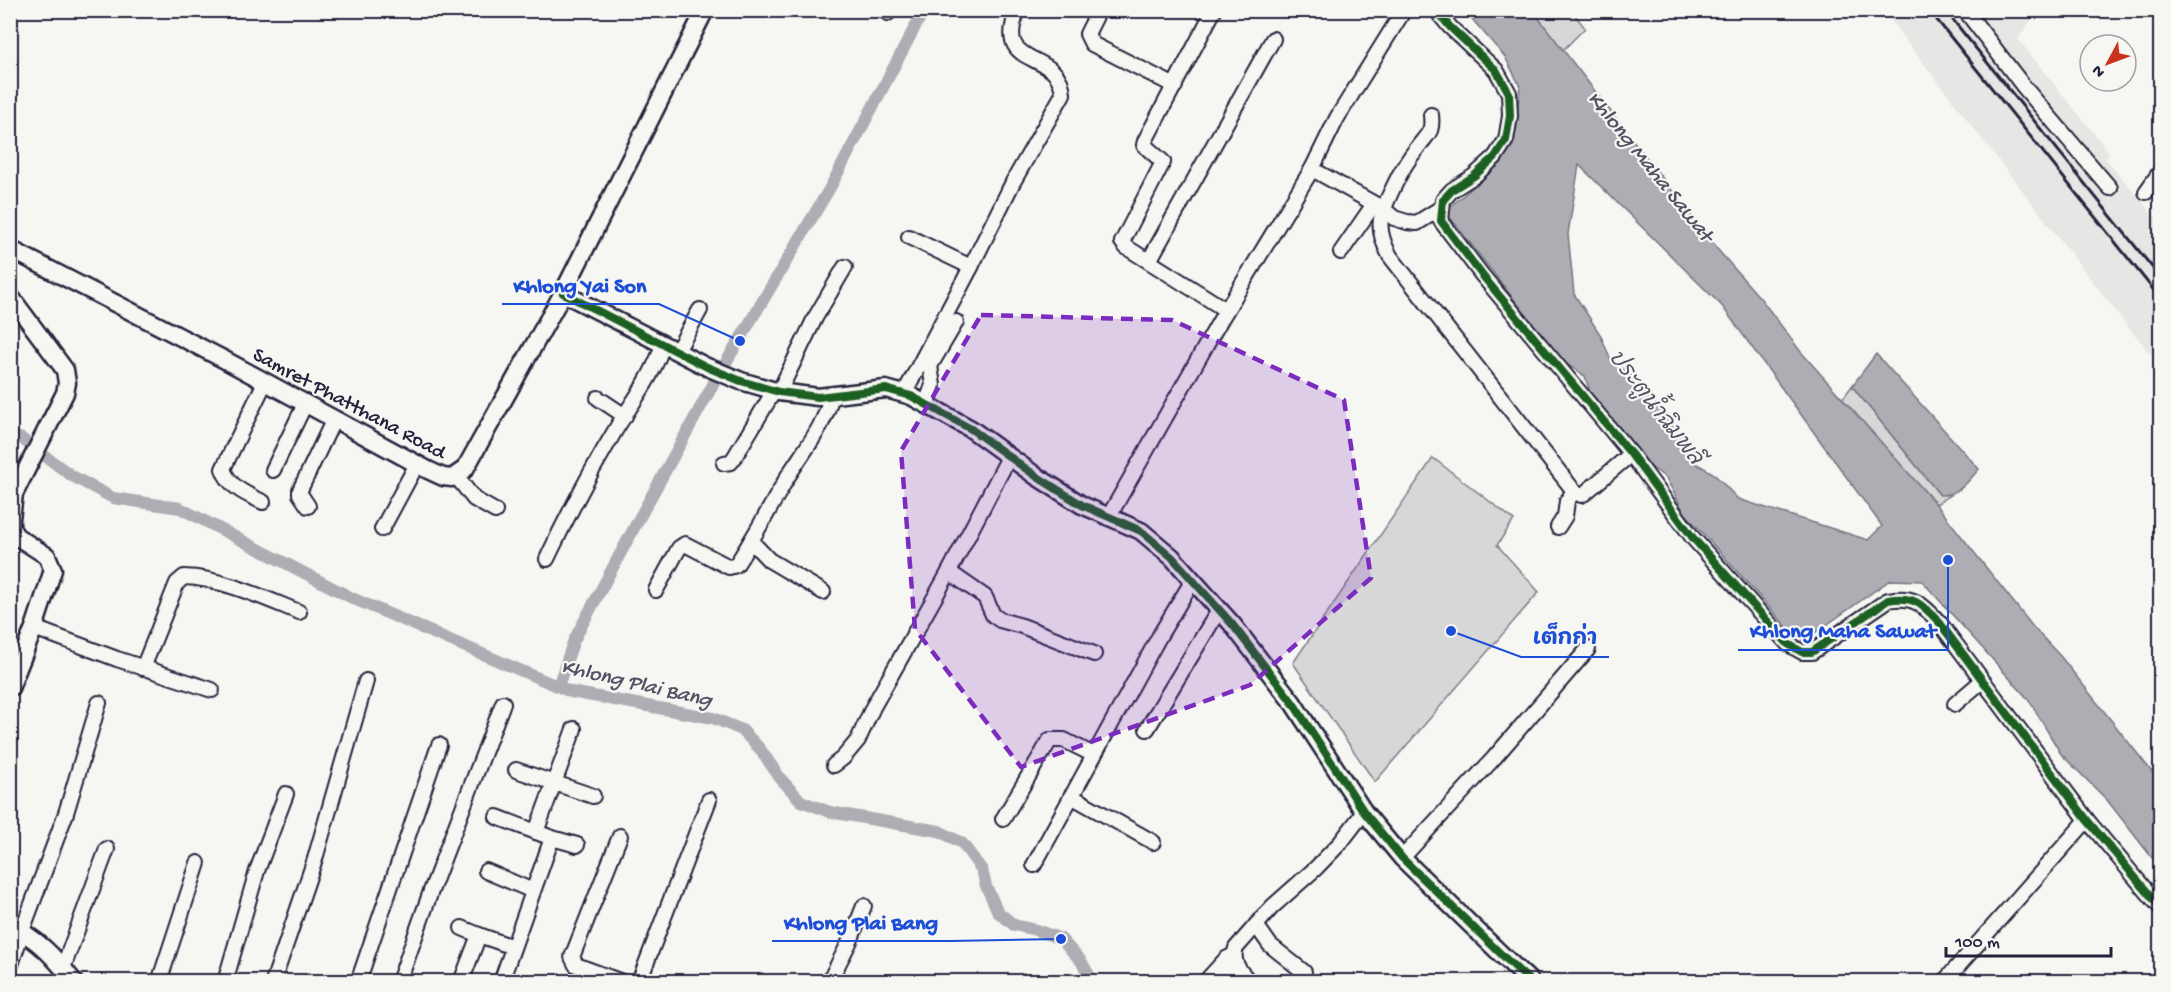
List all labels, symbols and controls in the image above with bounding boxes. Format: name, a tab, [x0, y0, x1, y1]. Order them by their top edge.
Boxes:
north arrow	[2078, 33, 2138, 93]
text: N	[2088, 60, 2110, 81]
water label: Khlong Maha Sawat	[1580, 87, 1720, 251]
callout: Khlong Yai Son	[502, 264, 659, 304]
text: Khlong Yai Son	[513, 275, 647, 301]
water label: ประตูน้ำฉิมพลี	[1601, 339, 1718, 474]
street label: Samret Phatthana Road	[247, 344, 451, 467]
callout: Khlong Maha Sawat	[1738, 610, 1948, 650]
callout: เต็กก่า	[1521, 617, 1609, 657]
text: Khlong Maha Sawat	[1749, 620, 1938, 646]
text: เต็กก่า	[1533, 622, 1597, 653]
water label: Khlong Plai Bang	[558, 655, 715, 715]
callout: Khlong Plai Bang	[772, 901, 950, 941]
text: Khlong Plai Bang	[783, 912, 938, 938]
scale bar	[1946, 920, 2111, 958]
text: 100 m	[1954, 933, 2000, 954]

